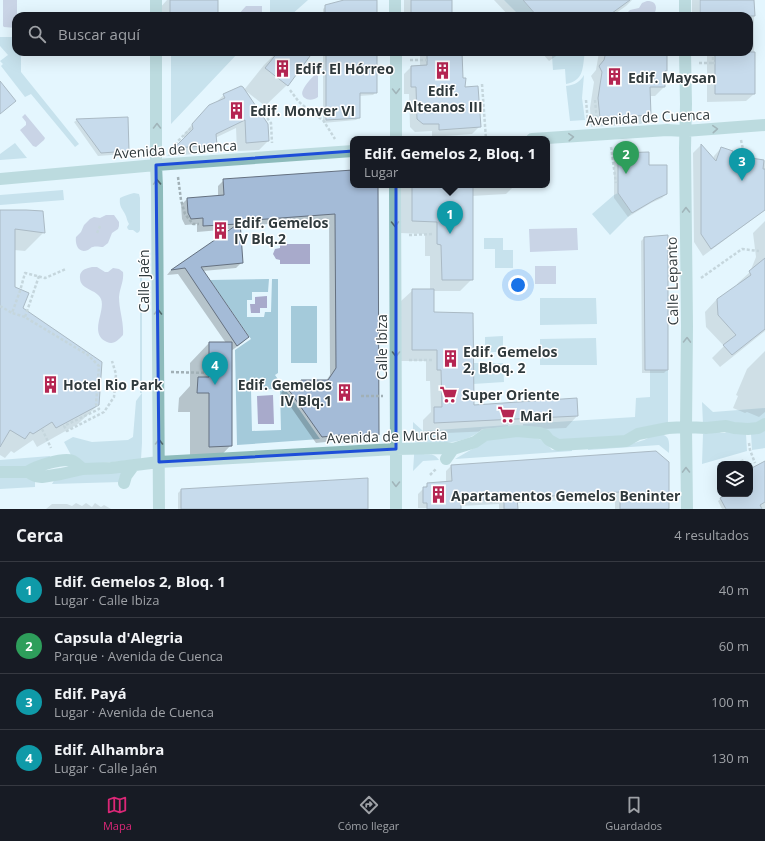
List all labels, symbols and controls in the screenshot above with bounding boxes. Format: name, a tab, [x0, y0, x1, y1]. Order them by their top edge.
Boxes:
search box	[12, 12, 753, 56]
icon: search	[26, 23, 48, 45]
text: Buscar aquí	[58, 24, 140, 44]
building icon: Edif. El Hórreo	[272, 58, 292, 78]
place label: Edif. El Hórreo	[295, 59, 394, 78]
building icon: Edif. Alteanos III	[433, 60, 453, 80]
building icon: Edif. Maysan	[605, 67, 625, 87]
place label: Edif. Maysan	[628, 68, 716, 87]
place label: Edif. Alteanos III	[403, 81, 483, 116]
one-way arrow	[392, 88, 400, 94]
building icon: Edif. Monver VI	[227, 100, 247, 120]
place label: Edif. Monver VI	[250, 101, 355, 120]
street label: Avenida de Cuenca	[585, 104, 711, 130]
one-way arrow	[153, 123, 161, 129]
one-way arrow	[712, 124, 718, 133]
one-way arrow	[568, 132, 574, 141]
street label: Avenida de Cuenca	[112, 135, 238, 163]
popup	[350, 136, 550, 188]
pin: 2	[613, 141, 639, 174]
text: Edif. Gemelos 2, Bloq. 1	[364, 143, 536, 163]
pin: 3	[729, 148, 755, 181]
text: Lugar	[364, 163, 398, 181]
one-way arrow	[153, 179, 161, 185]
pin: 1	[437, 201, 463, 234]
one-way arrow	[682, 207, 690, 213]
place label: Edif. Gemelos IV Blq.2	[234, 213, 328, 248]
building icon: Edif. Gemelos IV Blq.2	[211, 220, 231, 240]
one-way arrow	[391, 221, 399, 227]
street label: Calle Lepanto	[662, 236, 682, 326]
street label: Calle Jaén	[134, 249, 153, 313]
your location	[508, 275, 528, 295]
one-way arrow	[154, 309, 162, 315]
street label: Calle Ibiza	[372, 314, 391, 380]
one-way arrow	[683, 337, 691, 343]
place label: Edif. Gemelos 2, Bloq. 2	[463, 342, 557, 377]
building icon: Edif. Gemelos 2, Bloq. 2	[440, 349, 460, 369]
one-way arrow	[392, 351, 400, 357]
pin: 4	[202, 352, 228, 385]
building icon: Hotel Rio Park	[40, 374, 60, 394]
place label: Hotel Rio Park	[63, 375, 163, 394]
place label: Edif. Gemelos IV Blq.1	[238, 375, 332, 410]
building icon: Edif. Gemelos IV Blq.1	[335, 382, 355, 402]
supermarket icon: Super Oriente	[439, 384, 459, 404]
place label: Super Oriente	[462, 385, 560, 404]
supermarket icon: Mari	[497, 405, 517, 425]
place label: Mari	[520, 406, 552, 425]
street label: Avenida de Murcia	[326, 424, 448, 448]
one-way arrow	[155, 439, 163, 445]
map controls	[717, 461, 753, 497]
button: layers	[717, 461, 753, 497]
one-way arrow	[682, 467, 690, 473]
one-way arrow	[392, 481, 400, 487]
building icon: Apartamentos Gemelos Beninter	[428, 485, 448, 505]
place label: Apartamentos Gemelos Beninter	[451, 486, 681, 505]
text: Cerca	[16, 524, 64, 547]
text: 4 resultados	[674, 526, 749, 544]
text: Edif. Gemelos 2, Bloq. 1	[54, 571, 226, 591]
text: 1	[25, 581, 33, 599]
text: 40 m	[719, 581, 749, 599]
text: Lugar · Calle Ibiza	[54, 591, 159, 609]
text: Capsula d'Alegria	[54, 627, 183, 647]
text: 2	[25, 637, 33, 655]
text: 60 m	[719, 637, 749, 655]
text: Parque · Avenida de Cuenca	[54, 647, 223, 665]
text: Edif. Payá	[54, 683, 127, 703]
text: 3	[25, 693, 33, 711]
text: 100 m	[711, 693, 749, 711]
text: Lugar · Avenida de Cuenca	[54, 703, 214, 721]
text: Edif. Alhambra	[54, 739, 164, 759]
text: 4	[25, 749, 33, 767]
text: 130 m	[711, 749, 749, 767]
text: Lugar · Calle Jaén	[54, 759, 157, 777]
tab: Mapa	[103, 794, 132, 833]
tab: Cómo llegar	[338, 794, 399, 833]
tab: Guardados	[605, 794, 662, 833]

